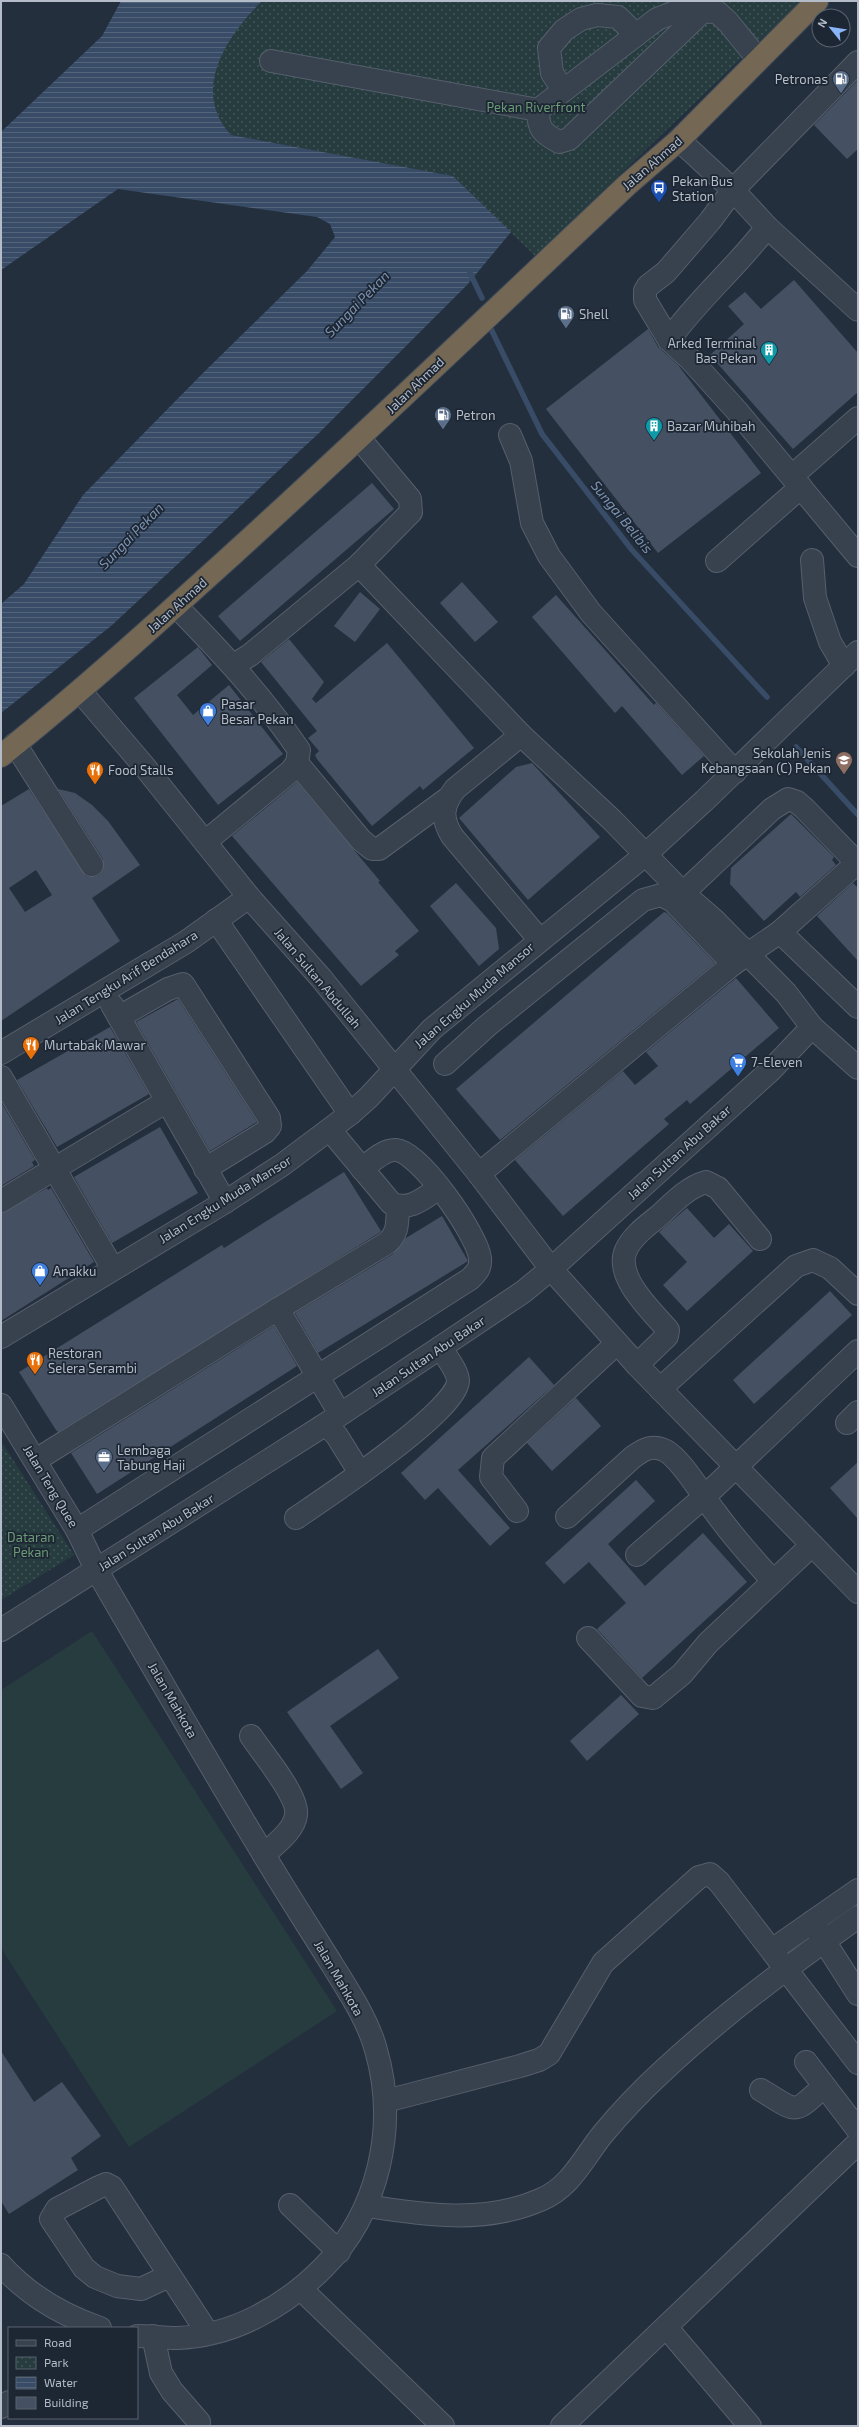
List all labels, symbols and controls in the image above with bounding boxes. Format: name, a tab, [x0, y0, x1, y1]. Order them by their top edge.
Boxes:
north arrow	[811, 8, 851, 48]
text: N	[814, 16, 830, 29]
fuel station icon: Petronas	[831, 69, 851, 94]
place label: Petronas	[775, 71, 828, 87]
park label: Pekan Riverfront	[487, 99, 586, 115]
street label: Jalan Ahmad	[619, 133, 685, 193]
place label: Pekan Bus Station	[672, 173, 733, 204]
bus stop icon: Pekan Bus Station	[649, 178, 669, 203]
water label: Sungai Pekan	[321, 267, 392, 340]
fuel station icon: Shell	[556, 304, 576, 329]
place label: Shell	[579, 306, 609, 322]
place label: Arked Terminal Bas Pekan	[668, 335, 756, 366]
building icon: Arked Terminal Bas Pekan	[759, 340, 779, 365]
street label: Jalan Ahmad	[383, 353, 447, 417]
fuel station icon: Petron	[433, 405, 453, 430]
place label: Petron	[456, 407, 496, 423]
building icon: Bazar Muhibah	[644, 416, 664, 441]
place label: Bazar Muhibah	[667, 418, 756, 434]
water label: Sungai Belibis	[588, 477, 657, 557]
water label: Sungai Pekan	[95, 499, 166, 572]
street label: Jalan Ahmad	[144, 574, 210, 636]
place label: Pasar Besar Pekan	[221, 696, 294, 727]
shop icon: Pasar Besar Pekan	[198, 701, 218, 726]
place label: Sekolah Jenis Kebangsaan (C) Pekan	[701, 745, 831, 776]
school or university icon: Sekolah Jenis Kebangsaan (C) Pekan	[834, 750, 854, 775]
restaurant icon: Food Stalls	[85, 760, 105, 785]
place label: Food Stalls	[108, 762, 174, 778]
street label: Jalan Sultan Abdullah	[271, 924, 365, 1032]
street label: Jalan Tengku Arif Bendahara	[52, 926, 200, 1028]
street label: Jalan Engku Muda Mansor	[411, 939, 537, 1051]
restaurant icon: Murtabak Mawar	[21, 1035, 41, 1060]
place label: Murtabak Mawar	[44, 1037, 146, 1053]
supermarket icon: 7-Eleven	[728, 1052, 748, 1077]
place label: 7-Eleven	[751, 1054, 803, 1070]
street label: Jalan Sultan Abu Bakar	[624, 1101, 734, 1203]
street label: Jalan Engku Muda Mansor	[156, 1152, 294, 1246]
shop icon: Anakku	[30, 1261, 50, 1286]
place label: Anakku	[53, 1263, 96, 1279]
street label: Jalan Sultan Abu Bakar	[368, 1312, 488, 1400]
place label: Restoran Selera Serambi	[48, 1345, 137, 1376]
restaurant icon: Restoran Selera Serambi	[25, 1350, 45, 1375]
street label: Jalan Teng Quee	[20, 1442, 82, 1530]
place label: Lembaga Tabung Haji	[117, 1442, 185, 1473]
office icon: Lembaga Tabung Haji	[94, 1447, 114, 1472]
street label: Jalan Sultan Abu Bakar	[95, 1490, 217, 1574]
park label: Dataran Pekan	[7, 1529, 55, 1560]
street label: Jalan Mahkota	[145, 1659, 201, 1741]
street label: Jalan Mahkota	[311, 1937, 367, 2019]
legend	[8, 2327, 138, 2419]
text: Road	[44, 2335, 72, 2349]
text: Park	[44, 2355, 69, 2369]
text: Water	[44, 2375, 78, 2389]
text: Building	[44, 2395, 89, 2409]

